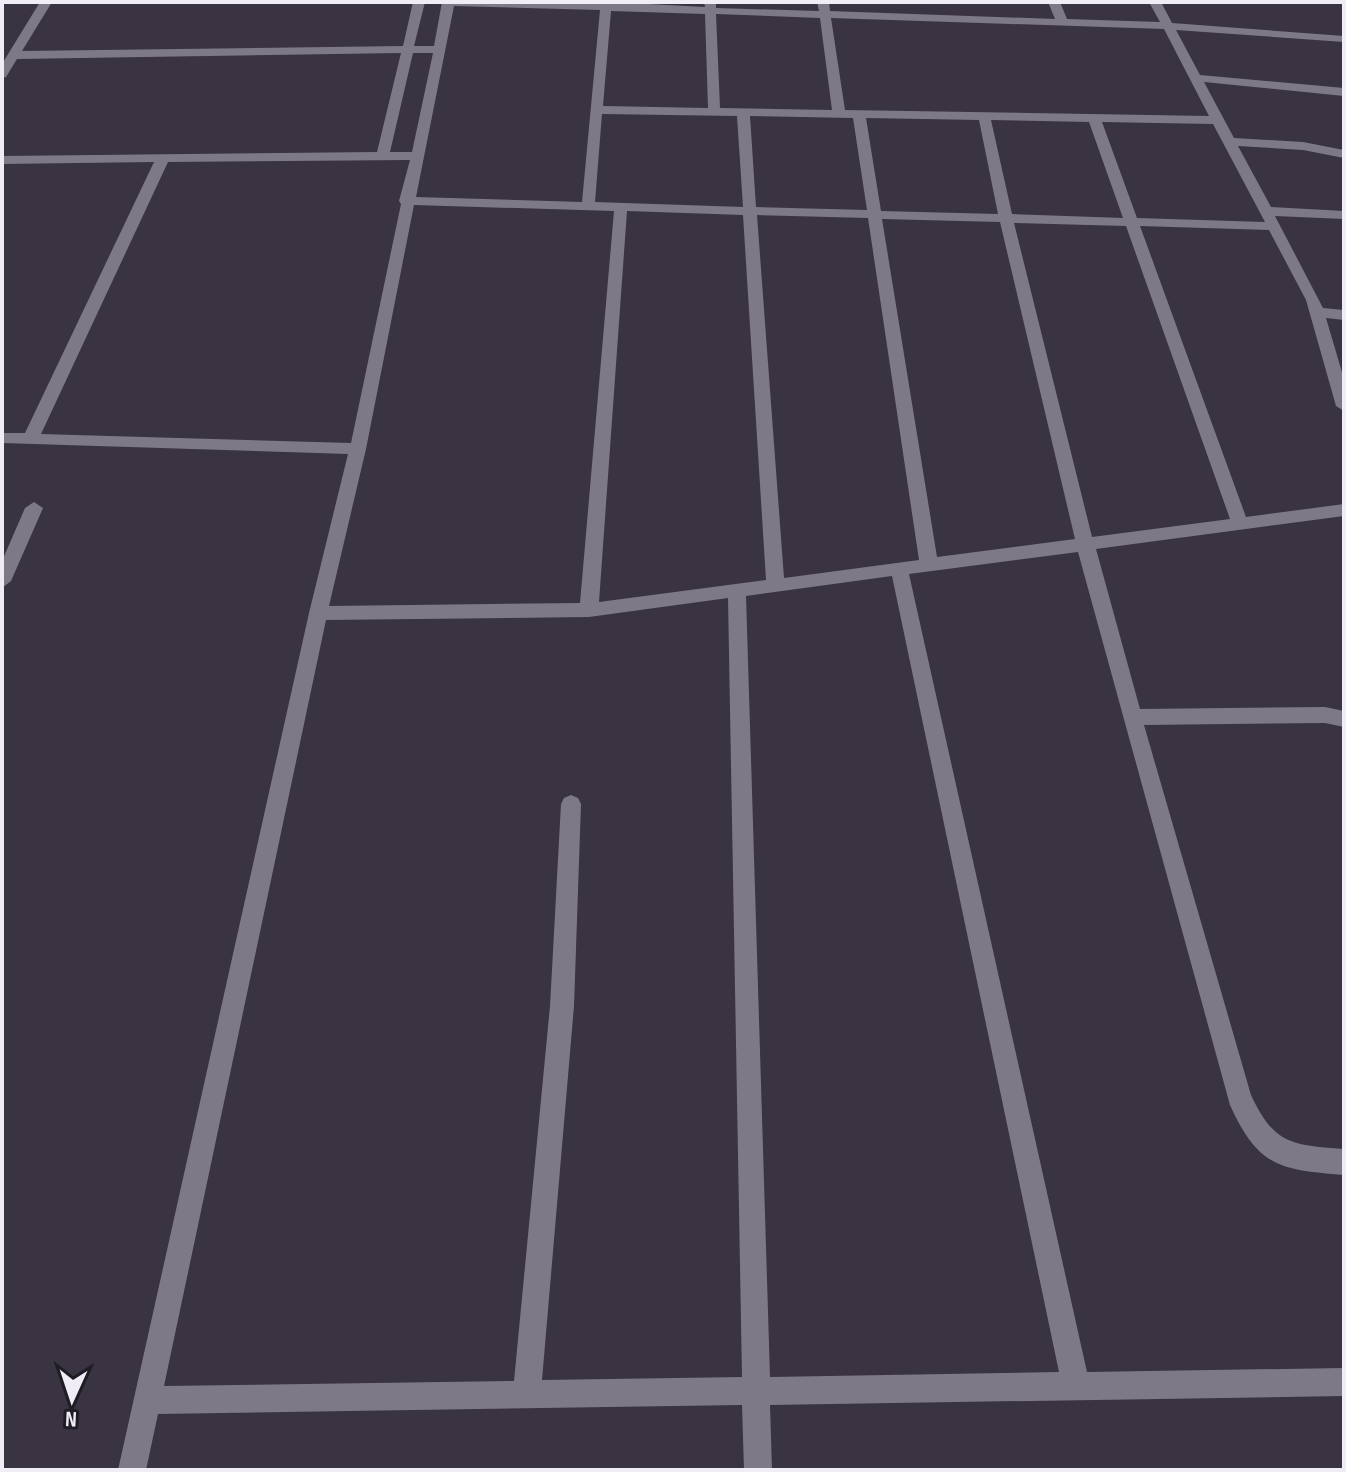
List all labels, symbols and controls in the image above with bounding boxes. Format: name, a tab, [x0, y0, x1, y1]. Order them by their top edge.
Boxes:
north arrow	[32, 1360, 112, 1440]
text: N	[64, 1405, 78, 1432]

